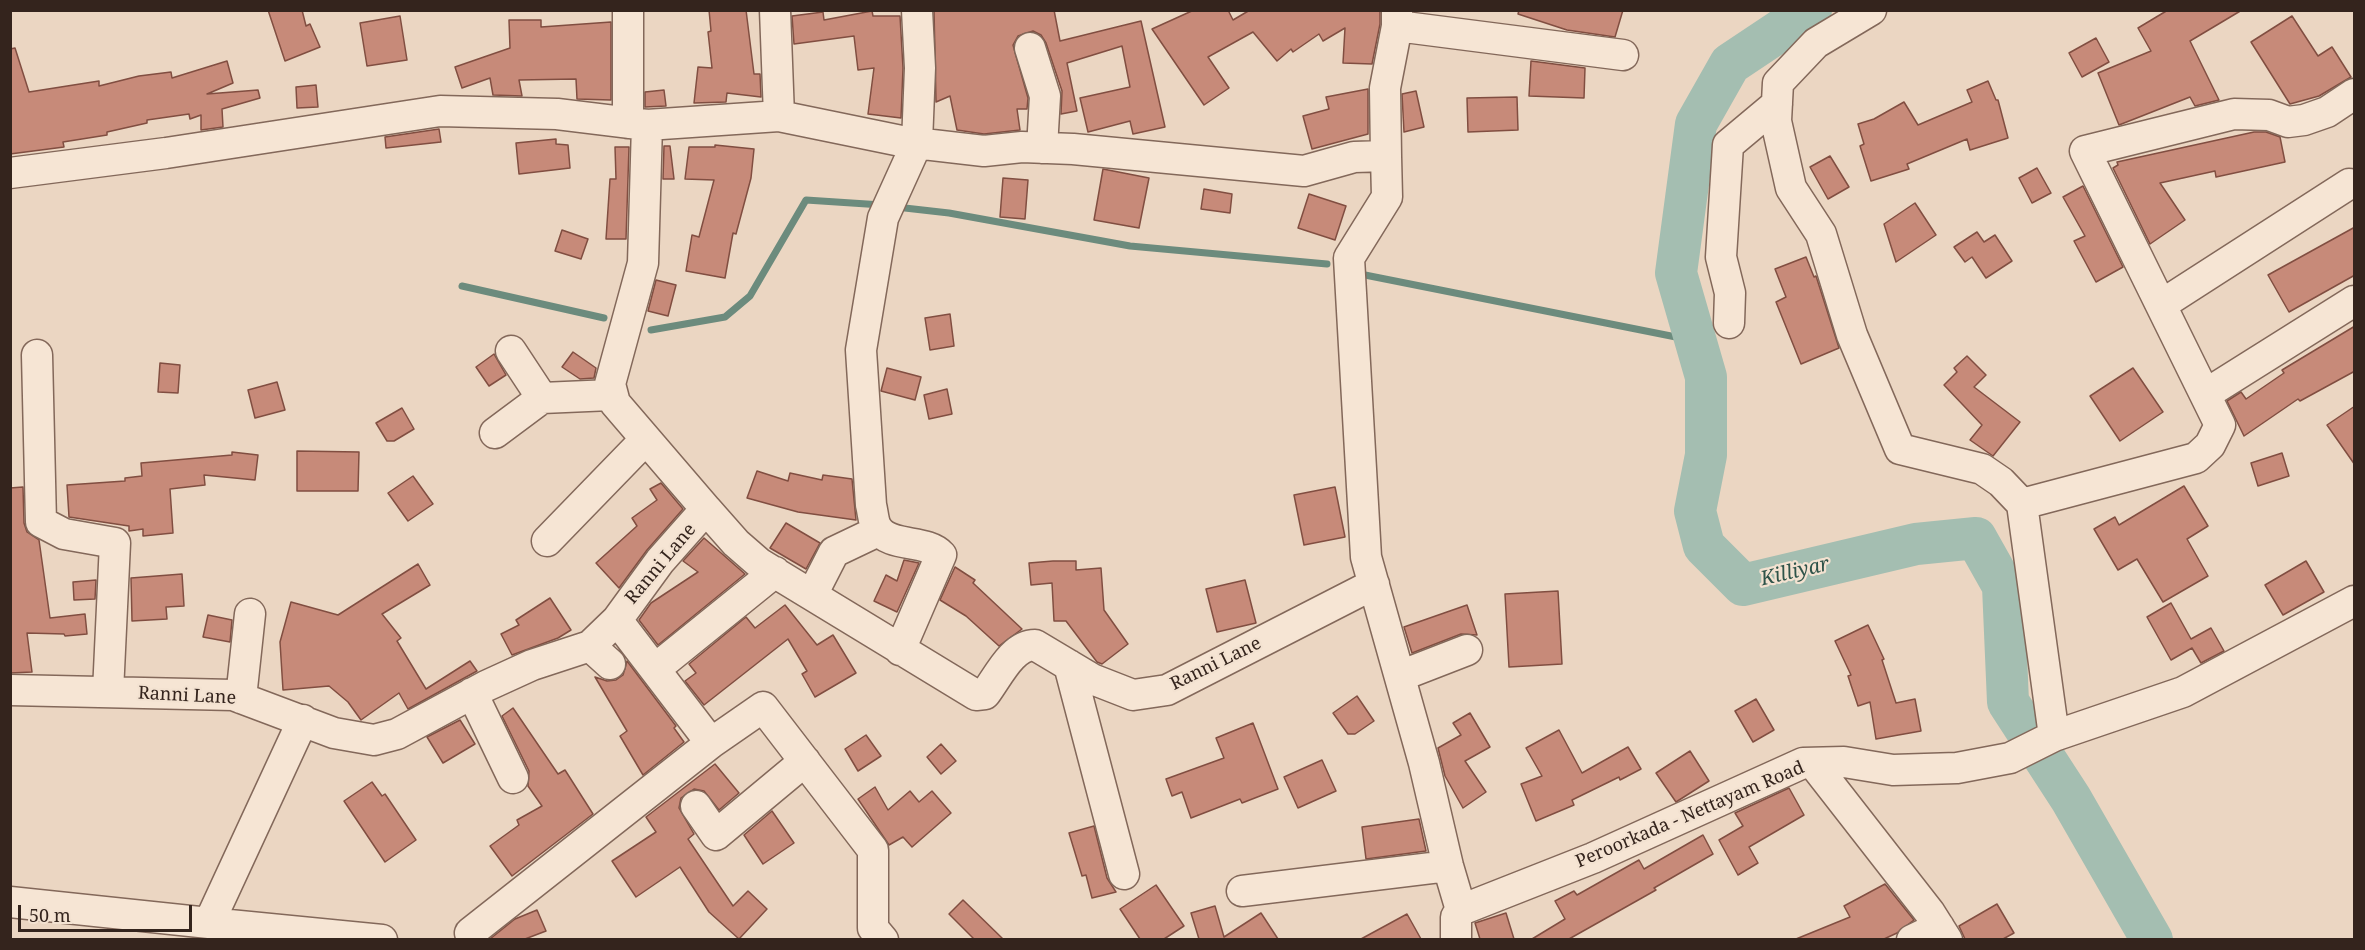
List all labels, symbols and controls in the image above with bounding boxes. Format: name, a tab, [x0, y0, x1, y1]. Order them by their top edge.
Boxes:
street label: Ranni Lane	[621, 519, 701, 609]
water label: Killiyar	[1758, 552, 1832, 592]
street label: Ranni Lane	[1167, 633, 1265, 695]
street label: Ranni Lane	[137, 683, 237, 709]
street label: Peroorkada - Nettayam Road	[1572, 757, 1808, 873]
scale bar	[21, 893, 195, 931]
text: 50 m	[29, 903, 71, 927]

